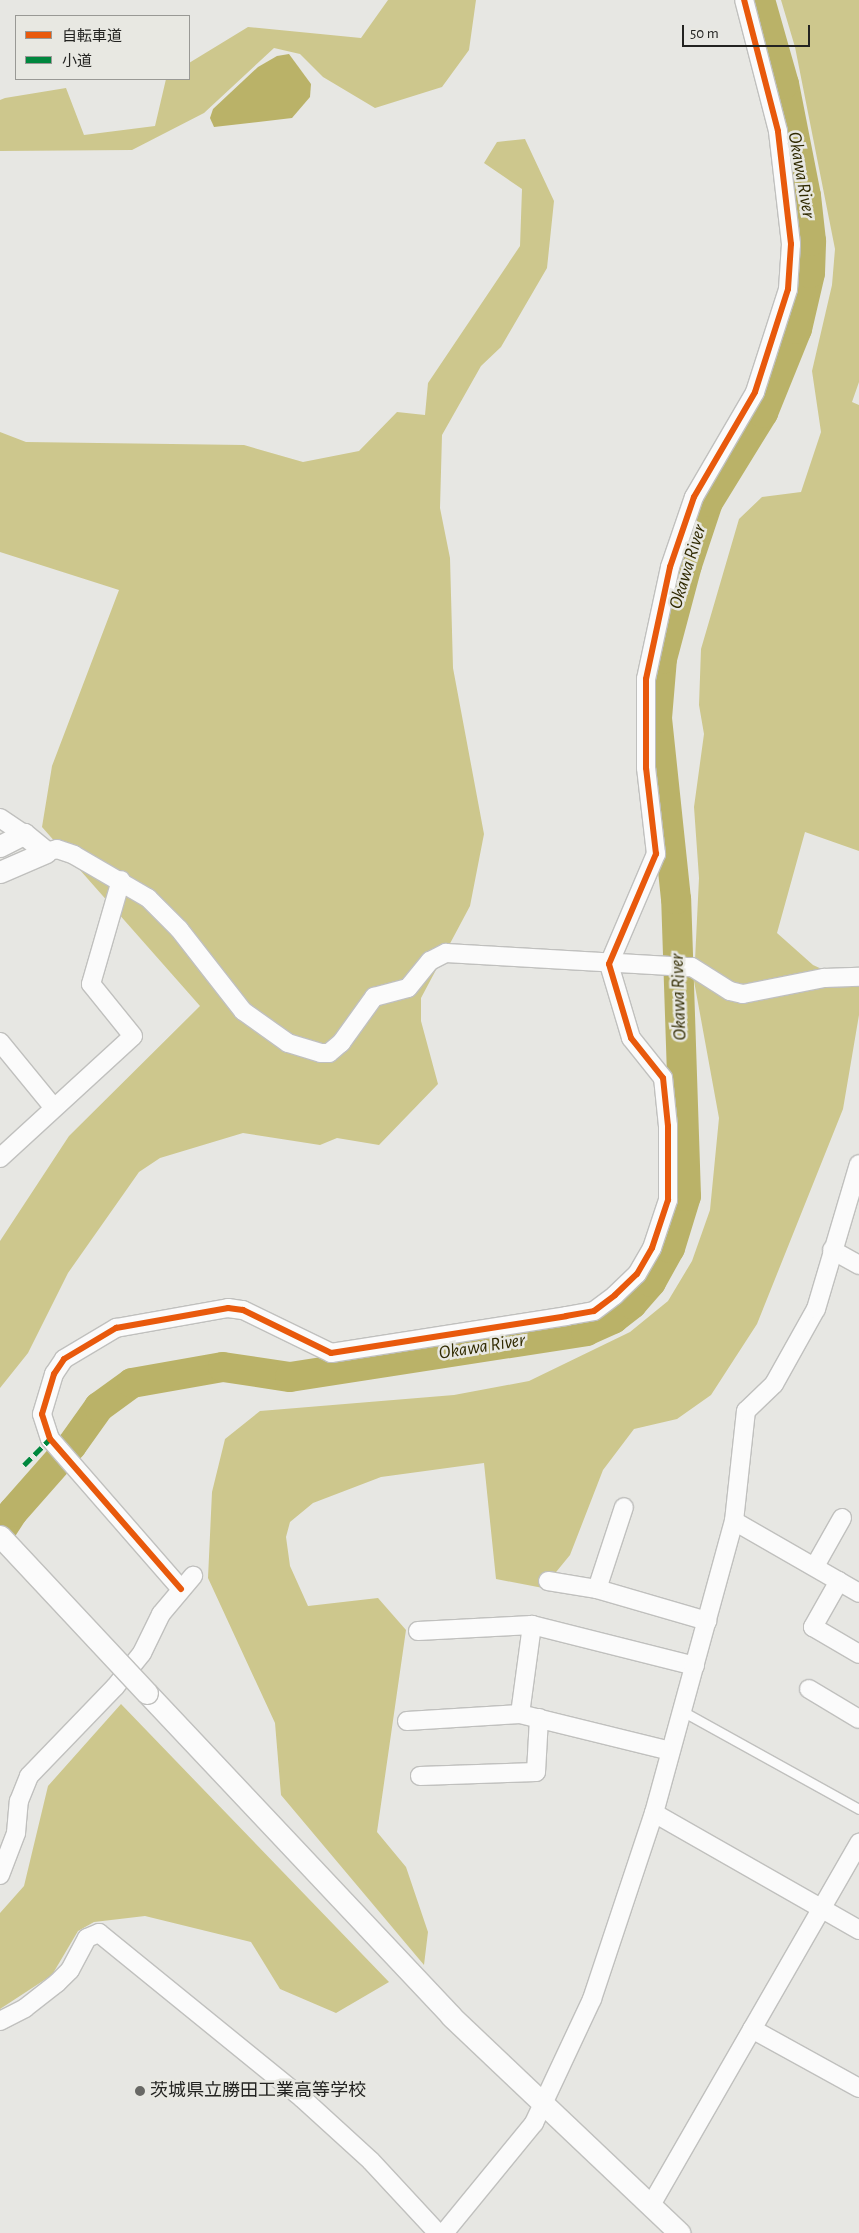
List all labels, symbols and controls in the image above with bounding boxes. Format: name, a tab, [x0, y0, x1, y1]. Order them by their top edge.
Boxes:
legend	[15, 15, 190, 80]
scale bar	[684, 15, 812, 47]
text: 50 m	[690, 26, 719, 41]
text: 自転車道	[62, 29, 122, 44]
text: 小道	[62, 54, 92, 69]
water label: Okawa River	[782, 130, 820, 220]
water label: Okawa River	[664, 522, 712, 612]
water label: Okawa River	[666, 953, 692, 1041]
water label: Okawa River	[437, 1329, 527, 1365]
place label: 茨城県立勝田工業高等学校	[150, 2080, 366, 2102]
marker: 茨城県立勝田工業高等学校	[134, 2085, 146, 2097]

